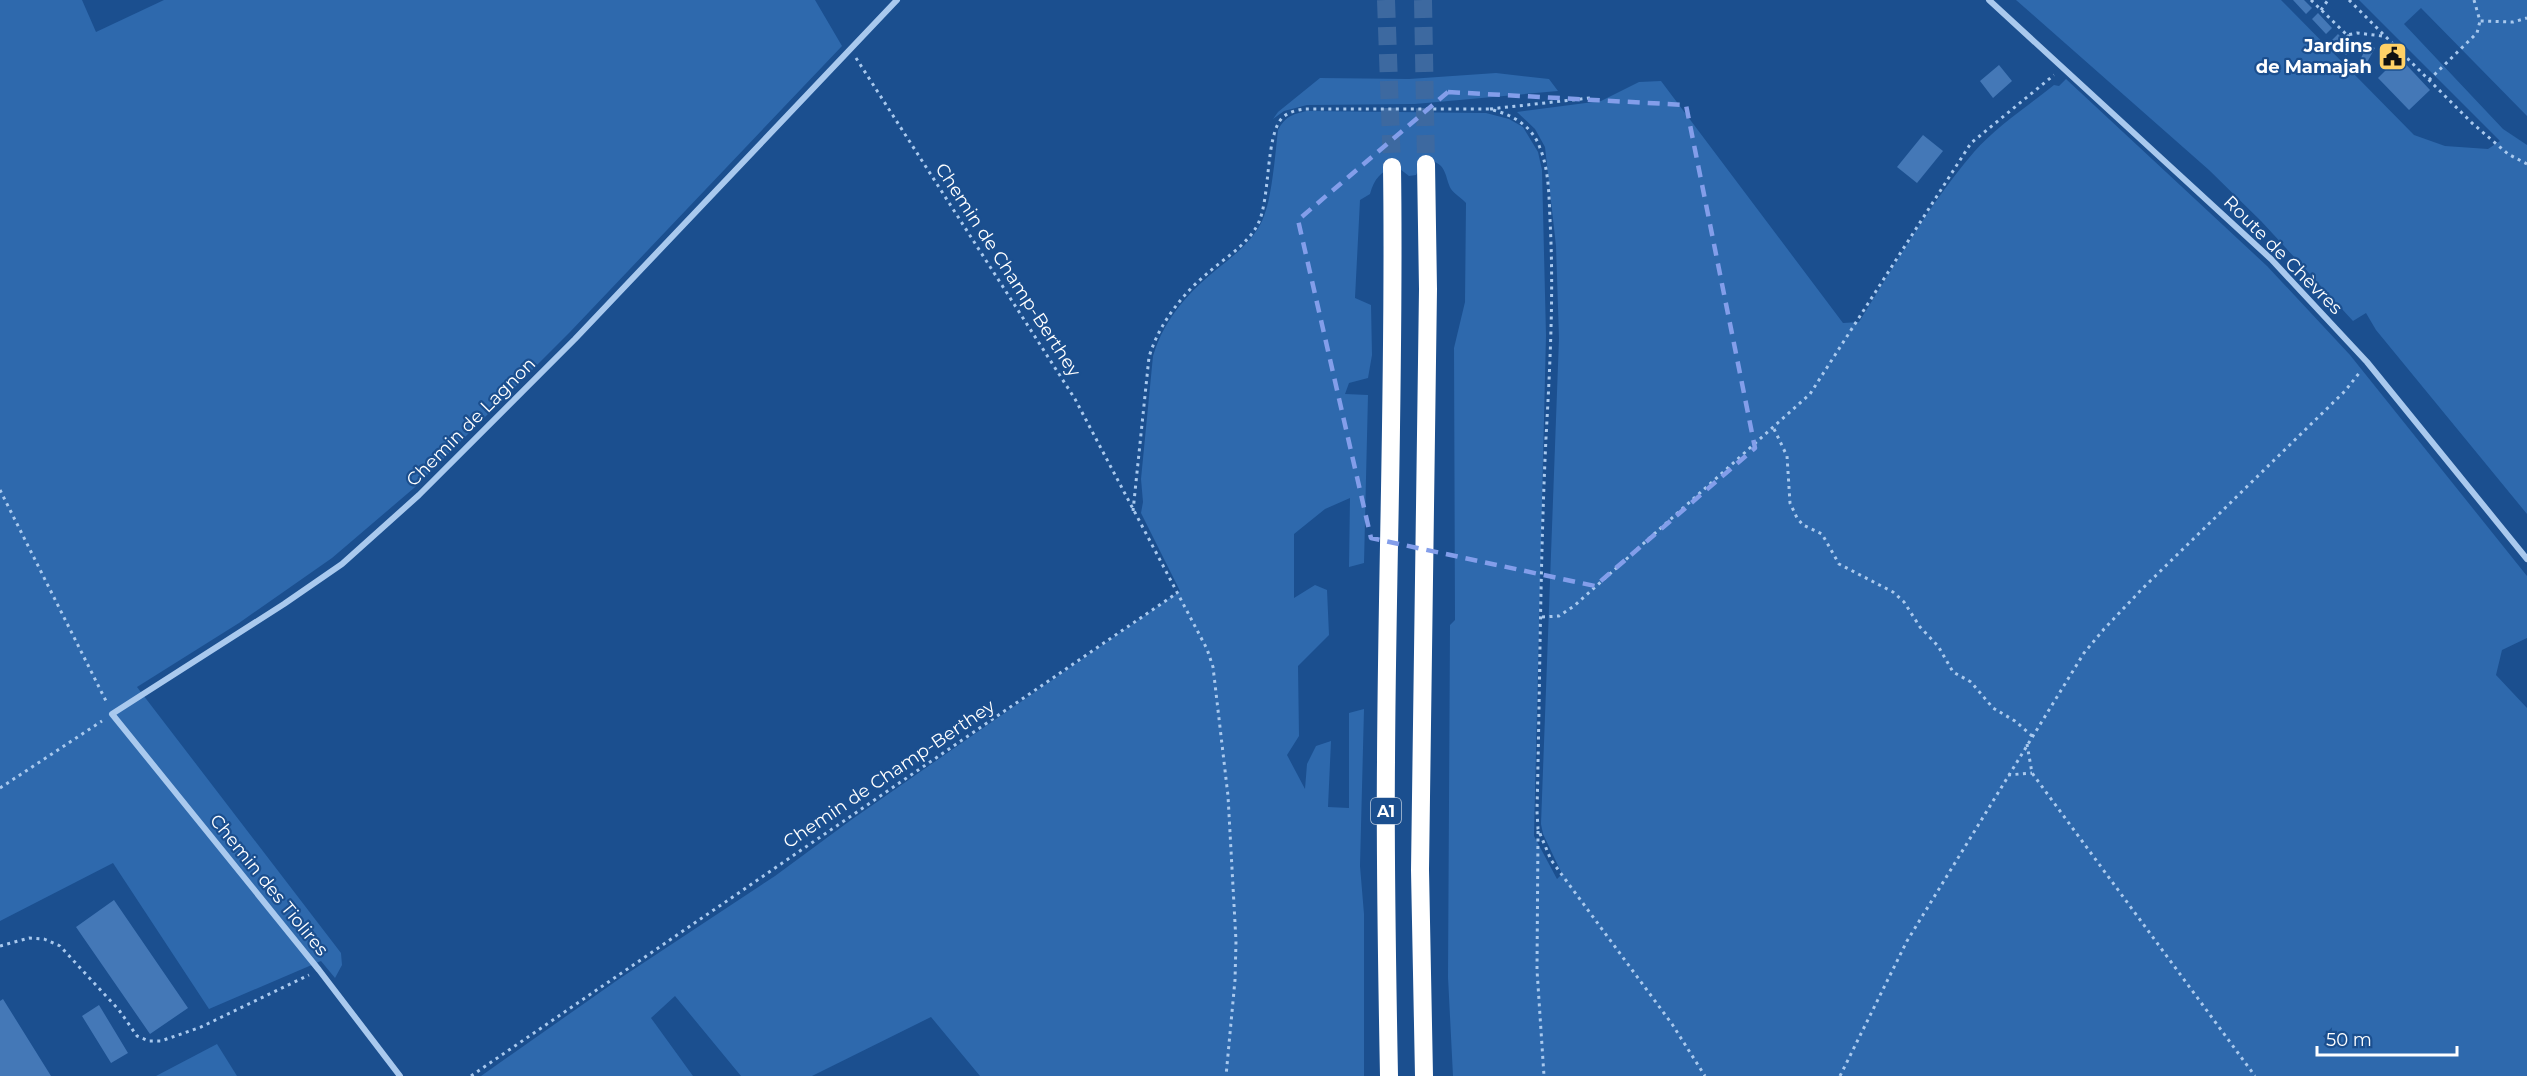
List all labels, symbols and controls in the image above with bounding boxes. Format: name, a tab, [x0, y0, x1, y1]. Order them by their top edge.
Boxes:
place label: Jardins de Mamajah	[2256, 35, 2372, 78]
public building icon: Jardins de Mamajah	[2377, 40, 2409, 72]
street label: Chemin de Champ-Berthey	[931, 159, 1086, 381]
street label: Route de Chèvres	[2219, 191, 2347, 319]
street label: Chemin de Lagnon	[402, 353, 540, 491]
street label: Chemin de Champ-Berthey	[779, 695, 999, 853]
road number: A1	[1371, 798, 1401, 824]
street label: Chemin des Tiolires	[205, 810, 333, 960]
scale bar	[2317, 1019, 2456, 1057]
text: 50 m	[2326, 1029, 2372, 1051]

